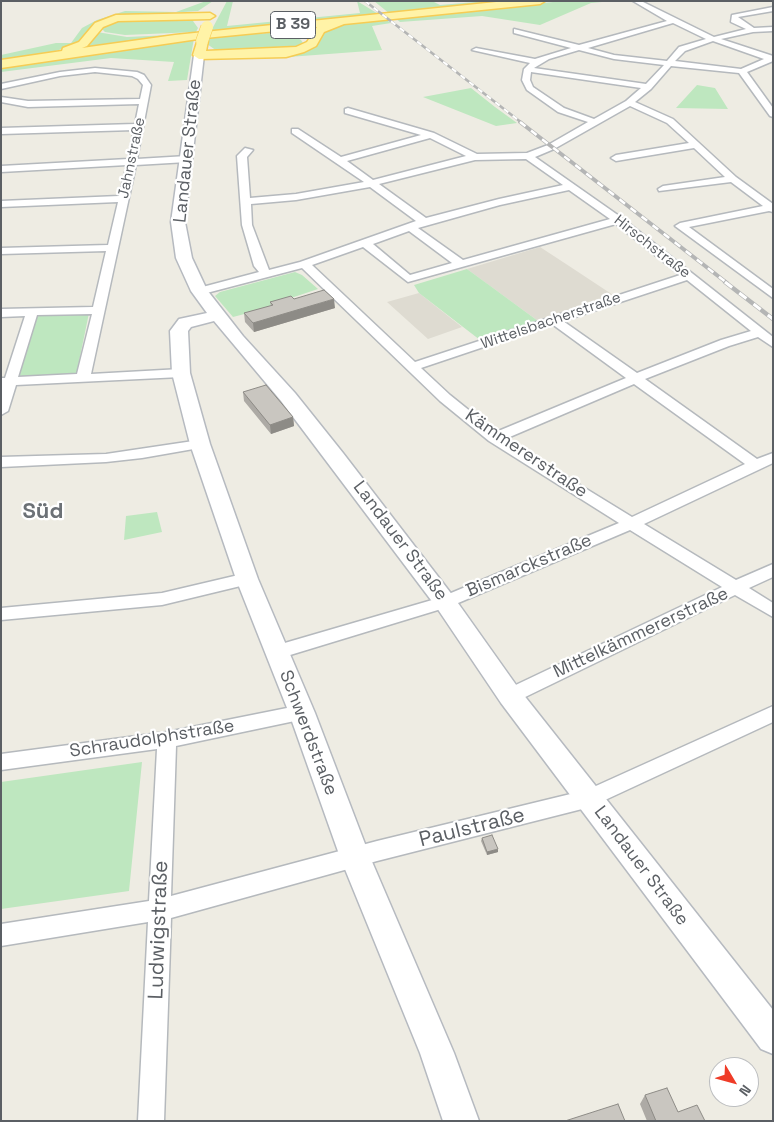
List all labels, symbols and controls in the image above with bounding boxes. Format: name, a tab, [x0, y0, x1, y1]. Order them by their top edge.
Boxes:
road number: B 39	[270, 12, 316, 38]
street label: Landauer Straße	[170, 78, 206, 224]
street label: Jahnstraße	[115, 116, 149, 200]
street label: Hirschstraße	[610, 212, 694, 282]
street label: Wittelsbacherstraße	[479, 289, 623, 353]
street label: Kämmererstraße	[461, 405, 591, 503]
street label: Landauer Straße	[348, 477, 452, 605]
district label: Süd	[23, 499, 63, 525]
street label: Bismarckstraße	[463, 530, 595, 602]
street label: Mittelkämmererstraße	[550, 583, 732, 683]
street label: Schwerdstraße	[274, 667, 342, 799]
street label: Schraudolphstraße	[68, 715, 236, 763]
street label: Landauer Straße	[589, 802, 693, 930]
street label: Paulstraße	[417, 803, 527, 853]
street label: Ludwigstraße	[144, 860, 174, 1000]
north arrow	[709, 1057, 759, 1107]
text: N	[735, 1081, 755, 1100]

